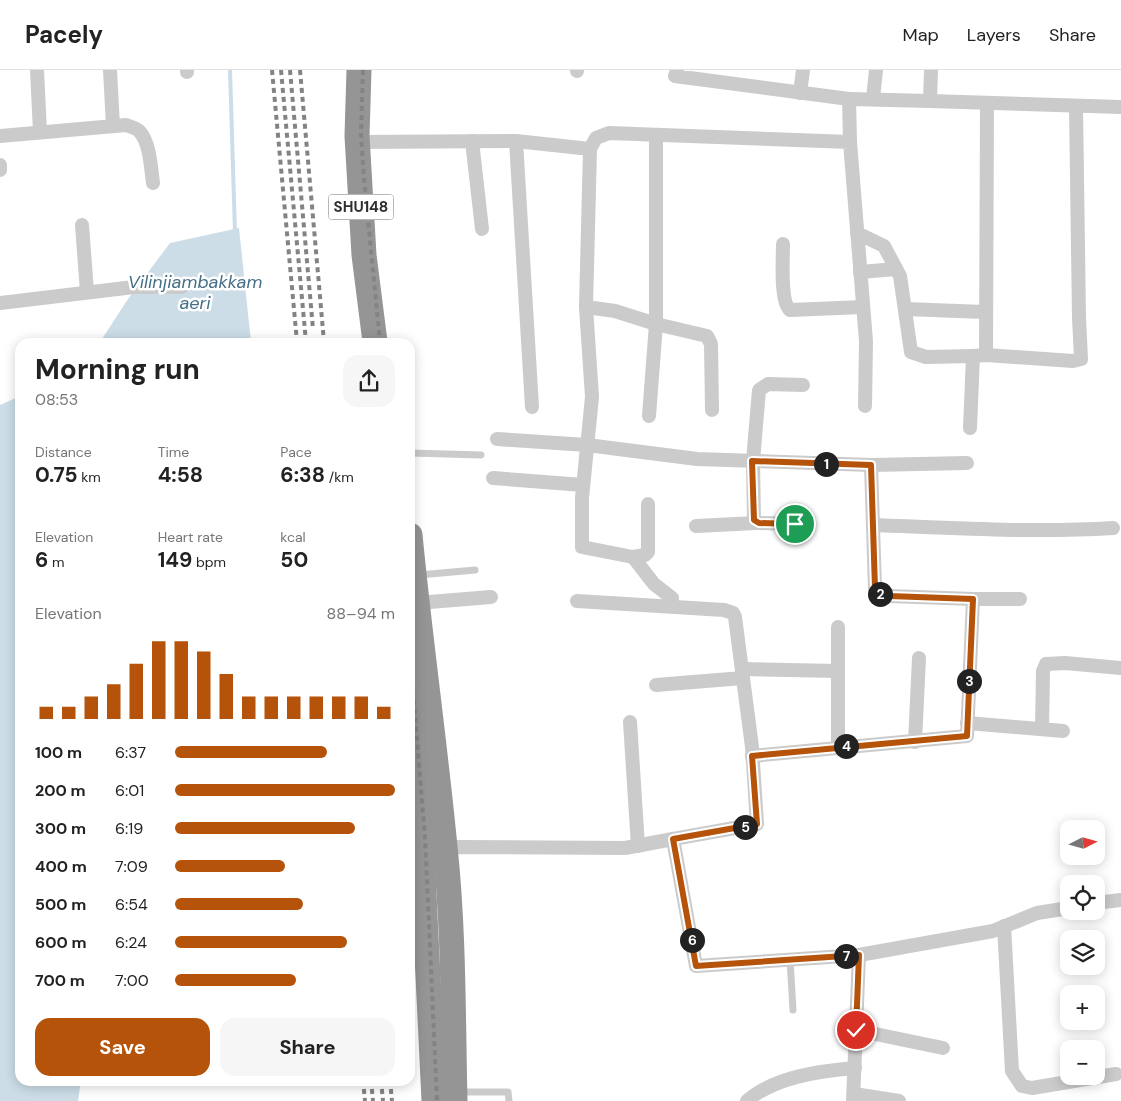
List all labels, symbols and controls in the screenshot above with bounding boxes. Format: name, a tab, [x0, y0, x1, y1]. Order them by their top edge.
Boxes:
text: Pacely	[25, 19, 103, 50]
text: Map	[903, 23, 939, 47]
text: Layers	[967, 23, 1021, 47]
text: Share	[1049, 23, 1096, 47]
road number: SHU148	[328, 194, 394, 220]
water label: Vilinjiambakkam aeri	[128, 270, 262, 315]
text: Morning run	[35, 351, 200, 388]
button: share	[343, 355, 395, 407]
text: 08:53	[35, 389, 78, 410]
text: Distance	[35, 443, 92, 461]
text: Time	[158, 443, 189, 461]
text: Pace	[280, 443, 312, 461]
pin: 1	[814, 452, 838, 476]
text: 1	[824, 455, 829, 473]
text: 0.75	[35, 461, 77, 489]
text: 4:58	[158, 461, 203, 489]
text: 6:38	[280, 461, 325, 489]
text: km	[77, 468, 101, 486]
text: /km	[325, 468, 354, 486]
pin	[774, 503, 816, 545]
icon: arrive	[781, 510, 809, 538]
text: Elevation	[35, 528, 93, 546]
text: Heart rate	[158, 528, 223, 546]
text: kcal	[280, 528, 306, 546]
text: 6	[35, 546, 48, 574]
text: 149	[158, 546, 192, 574]
text: 50	[280, 546, 308, 574]
text: m	[48, 553, 65, 571]
text: bpm	[192, 553, 226, 571]
pin: 2	[868, 582, 892, 606]
text: 2	[876, 585, 885, 603]
text: Elevation	[35, 603, 102, 624]
text: 88–94 m	[327, 603, 395, 624]
pin: 3	[956, 668, 982, 694]
text: 3	[965, 672, 974, 690]
pin: 4	[834, 734, 858, 758]
text: 4	[842, 737, 851, 755]
text: 100 m	[35, 742, 82, 763]
text: 6:37	[115, 742, 146, 763]
text: 200 m	[35, 780, 86, 801]
text: 6:01	[115, 780, 144, 801]
pin: 5	[732, 814, 758, 840]
text: 300 m	[35, 818, 86, 839]
text: 6:19	[115, 818, 143, 839]
text: 5	[741, 818, 750, 836]
north arrow	[1060, 820, 1105, 865]
map controls	[1060, 820, 1105, 1085]
text: 400 m	[35, 856, 87, 877]
text: 7:09	[115, 856, 148, 877]
button: locate	[1060, 875, 1105, 920]
text: 500 m	[35, 894, 86, 915]
text: 6:54	[115, 894, 148, 915]
pin: 6	[680, 928, 704, 952]
button: layers	[1060, 930, 1105, 975]
text: 6	[688, 931, 697, 949]
text: 600 m	[35, 932, 87, 953]
text: 6:24	[115, 932, 147, 953]
pin: 7	[834, 944, 858, 968]
text: 7	[843, 947, 850, 965]
text: 700 m	[35, 970, 85, 991]
text: 7:00	[115, 970, 149, 991]
button: +	[1060, 985, 1105, 1030]
pin	[835, 1009, 877, 1051]
icon: check	[842, 1016, 870, 1044]
button: Save	[35, 1018, 210, 1076]
button: Share	[220, 1018, 395, 1076]
button: −	[1060, 1040, 1105, 1085]

